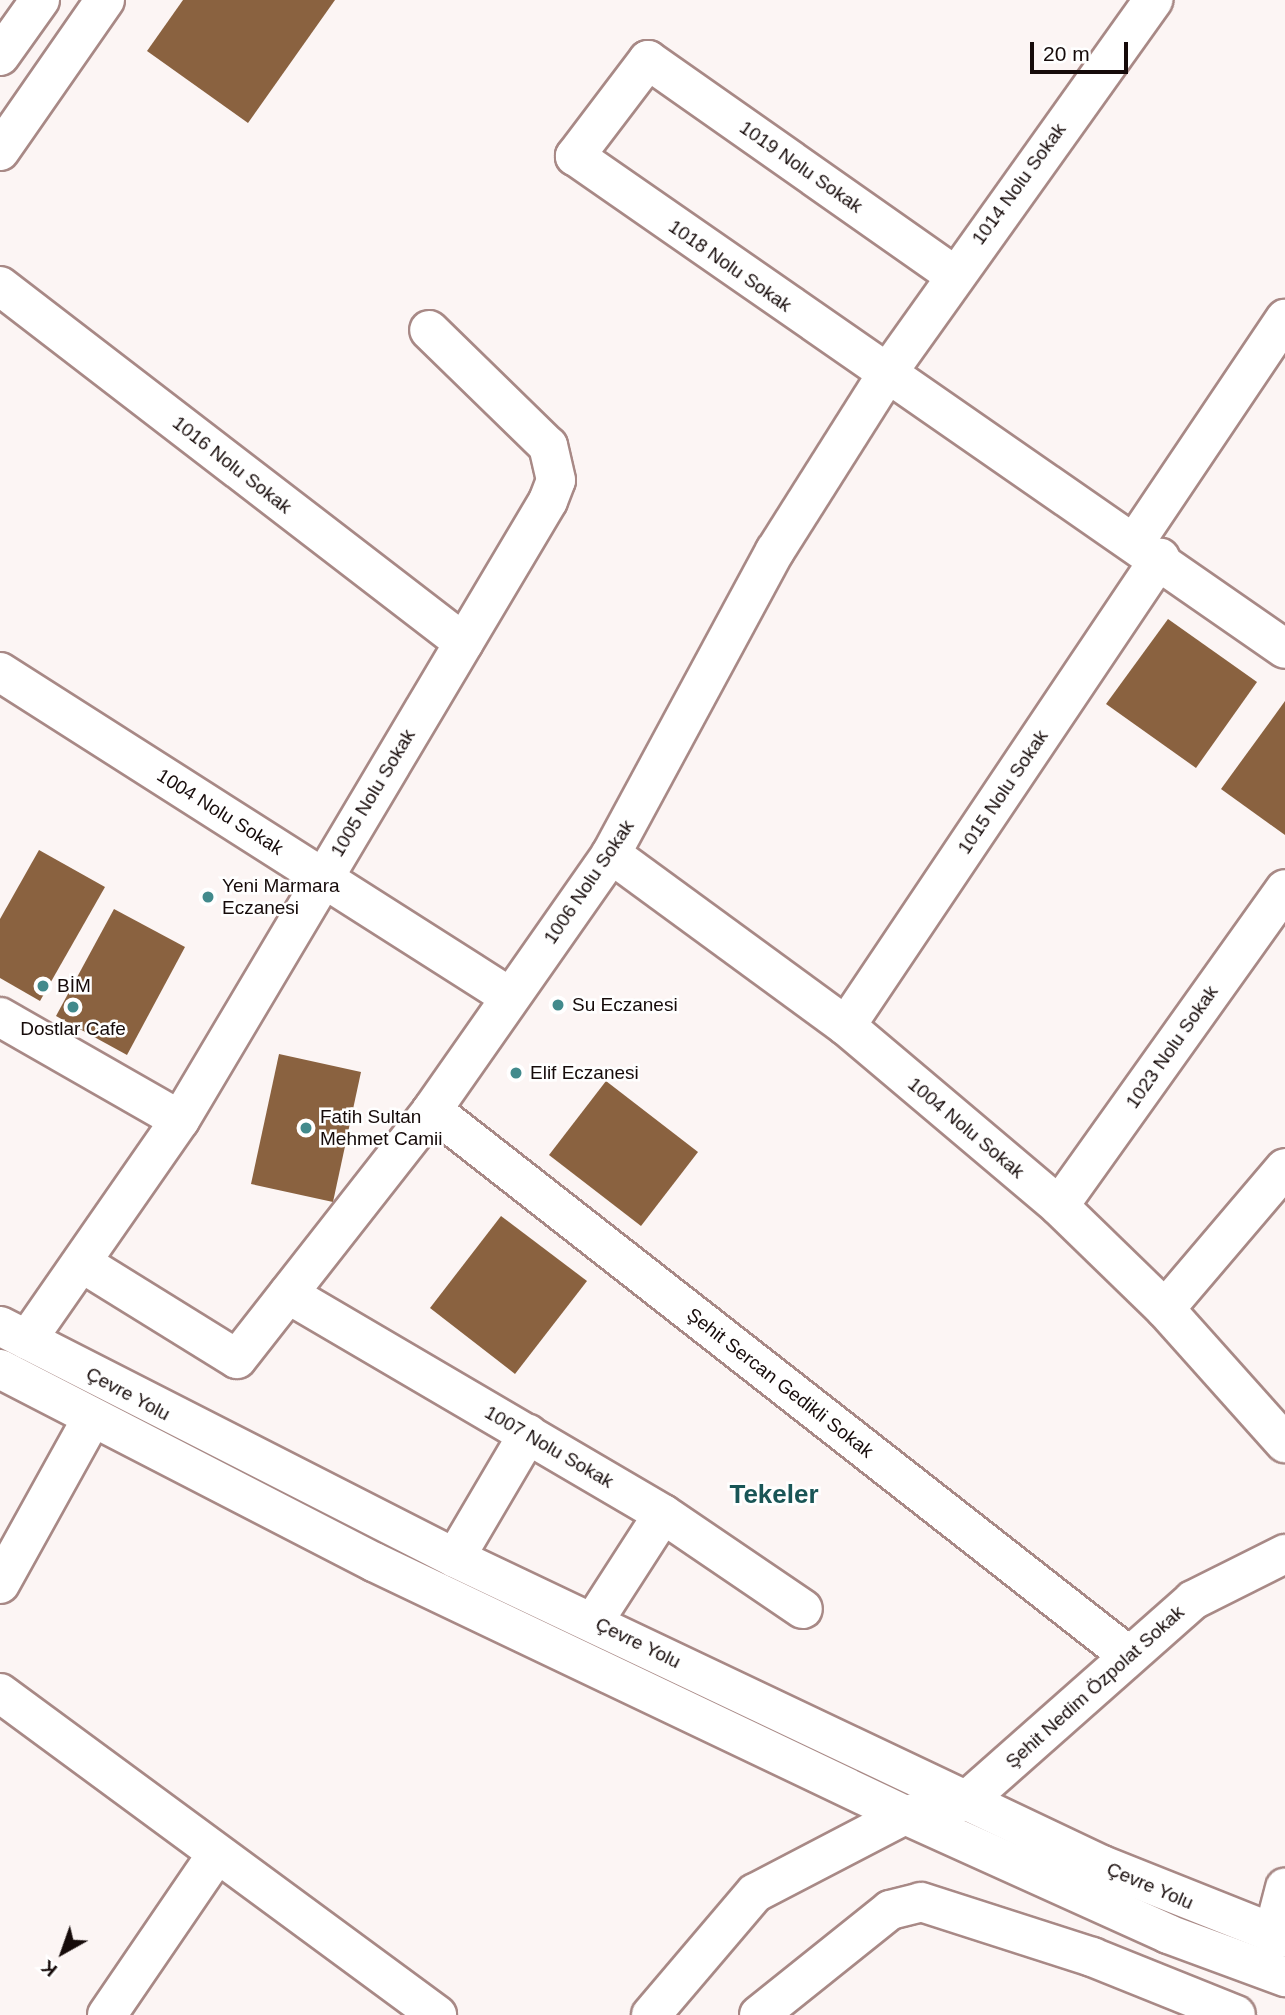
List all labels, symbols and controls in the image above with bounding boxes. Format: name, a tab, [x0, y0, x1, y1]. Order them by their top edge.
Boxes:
scale bar	[1033, 28, 1131, 72]
text: 20 m	[1043, 42, 1090, 65]
street label: 1019 Nolu Sokak	[735, 116, 867, 218]
street label: 1014 Nolu Sokak	[967, 119, 1071, 249]
street label: 1018 Nolu Sokak	[664, 215, 796, 317]
street label: 1016 Nolu Sokak	[168, 411, 296, 519]
street label: 1005 Nolu Sokak	[326, 725, 420, 861]
street label: 1015 Nolu Sokak	[953, 726, 1053, 858]
street label: 1004 Nolu Sokak	[153, 764, 287, 860]
street label: 1006 Nolu Sokak	[539, 816, 639, 948]
place label: Yeni Marmara Eczanesi	[222, 875, 340, 919]
marker: Yeni Marmara Eczanesi	[200, 889, 216, 905]
place label: BİM	[57, 975, 91, 997]
marker: BİM	[35, 978, 51, 994]
street label: 1023 Nolu Sokak	[1121, 981, 1223, 1113]
place label: Su Eczanesi	[572, 994, 678, 1016]
marker: Su Eczanesi	[550, 997, 566, 1013]
marker: Dostlar Cafe	[65, 999, 81, 1015]
place label: Dostlar Cafe	[20, 1018, 126, 1040]
place label: Elif Eczanesi	[530, 1062, 639, 1084]
marker: Elif Eczanesi	[508, 1065, 524, 1081]
street label: 1004 Nolu Sokak	[903, 1073, 1029, 1183]
place label: Fatih Sultan Mehmet Camii	[320, 1106, 442, 1150]
marker: Fatih Sultan Mehmet Camii	[298, 1120, 314, 1136]
street label: Şehit Sercan Gedikli Sokak	[682, 1303, 878, 1463]
street label: Çevre Yolu	[82, 1362, 174, 1426]
street label: 1007 Nolu Sokak	[481, 1401, 617, 1493]
district label: Tekeler	[729, 1479, 819, 1511]
street label: Şehit Nedim Özpolat Sokak	[1001, 1601, 1189, 1773]
street label: Çevre Yolu	[592, 1613, 684, 1673]
street label: Çevre Yolu	[1103, 1857, 1197, 1915]
north arrow	[28, 1917, 98, 1987]
text: K	[37, 1956, 61, 1981]

